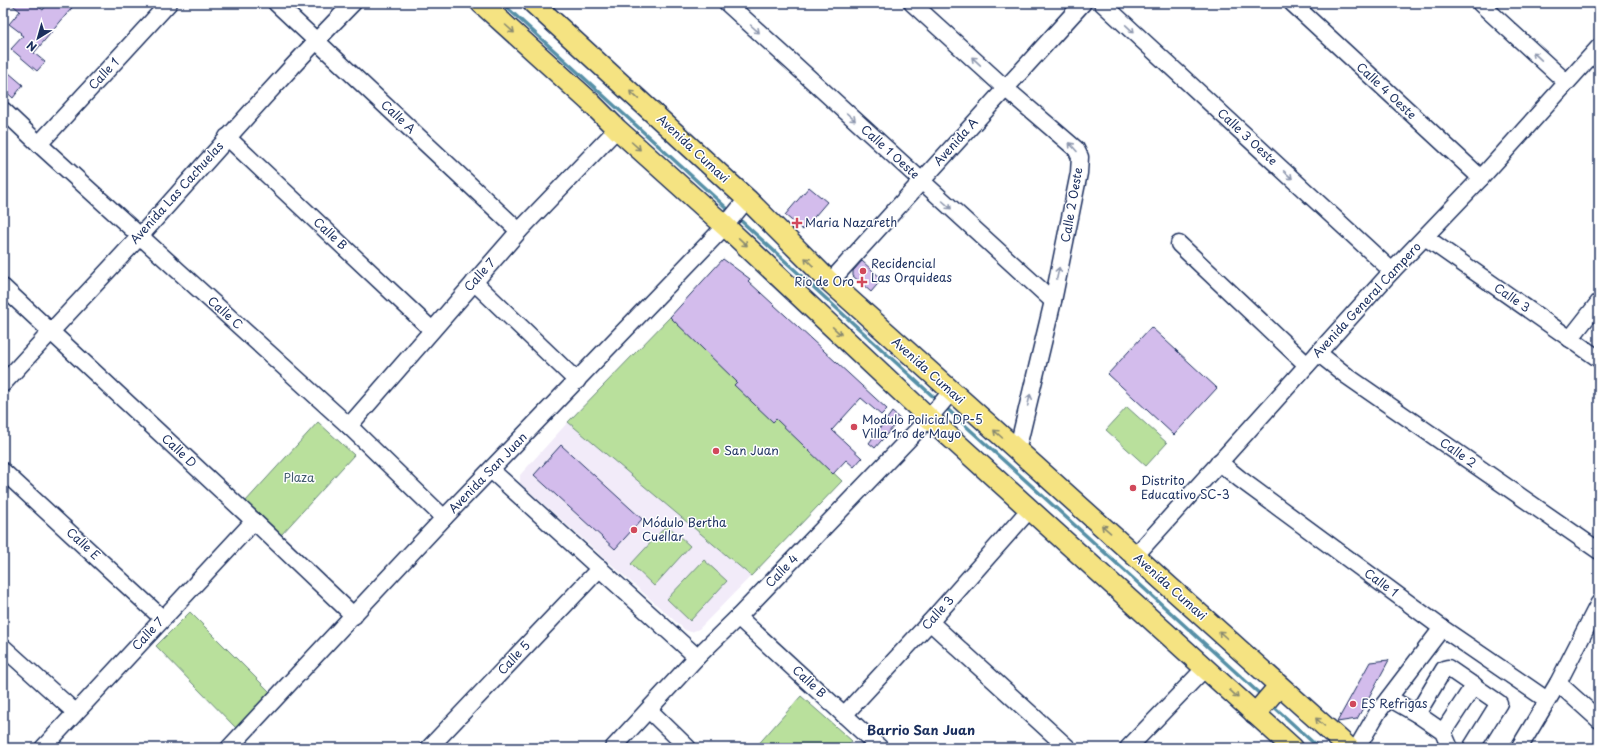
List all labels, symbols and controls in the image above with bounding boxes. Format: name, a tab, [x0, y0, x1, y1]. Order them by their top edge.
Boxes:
north arrow	[18, 18, 58, 58]
one-way arrow	[504, 24, 514, 33]
one-way arrow	[750, 25, 761, 34]
one-way arrow	[1125, 25, 1136, 34]
text: N	[23, 37, 40, 56]
one-way arrow	[1532, 51, 1542, 60]
street label: Calle 1	[84, 53, 123, 93]
one-way arrow	[971, 57, 981, 66]
street label: Calle 4 Oeste	[1353, 58, 1421, 123]
one-way arrow	[629, 90, 639, 100]
street label: Calle A	[377, 95, 420, 137]
street label: Calle 3 Oeste	[1214, 104, 1282, 169]
street label: Avenida Cumavi	[654, 110, 734, 187]
one-way arrow	[846, 112, 856, 121]
street label: Avenida A	[929, 113, 982, 169]
street label: Calle 1 Oeste	[857, 120, 924, 182]
street label: Avenida Las Cachuelas	[125, 137, 228, 247]
one-way arrow	[631, 141, 641, 150]
one-way arrow	[1069, 143, 1078, 153]
street label: Calle 2 Oeste	[1056, 166, 1086, 244]
one-way arrow	[1282, 170, 1292, 179]
one-way arrow	[942, 200, 953, 209]
street label: Calle B	[310, 213, 352, 254]
place label: Maria Nazareth	[805, 213, 897, 231]
marker: Maria Nazareth	[792, 218, 802, 228]
street label: Avenida General Campero	[1308, 237, 1425, 361]
one-way arrow	[738, 238, 748, 247]
street label: Calle 7	[459, 254, 499, 295]
place label: Recidencial Las Orquideas	[871, 254, 952, 286]
one-way arrow	[804, 257, 814, 267]
marker: Recidencial Las Orquideas	[858, 266, 868, 276]
one-way arrow	[1055, 267, 1063, 280]
place label: Rio de Oro	[794, 272, 854, 290]
marker: Rio de Oro	[857, 277, 867, 287]
street label: Calle 3	[1491, 278, 1534, 316]
street label: Calle C	[204, 292, 247, 333]
one-way arrow	[832, 327, 842, 336]
street label: Avenida Cumavi	[888, 332, 969, 408]
one-way arrow	[1026, 394, 1034, 407]
place label: Modulo Policial DP-5 Villa 1ro de Mayo	[862, 410, 983, 442]
marker: Modulo Policial DP-5 Villa 1ro de Mayo	[849, 422, 859, 432]
street label: Avenida San Juan	[444, 428, 531, 517]
street label: Calle D	[158, 429, 201, 471]
one-way arrow	[993, 430, 1003, 439]
street label: Calle 2	[1437, 433, 1481, 471]
place label: San Juan	[724, 441, 779, 459]
marker: San Juan	[711, 446, 721, 456]
park label: Plaza	[284, 468, 315, 486]
place label: Distrito Educativo SC-3	[1141, 471, 1230, 503]
marker: Distrito Educativo SC-3	[1128, 483, 1138, 493]
place label: Módulo Bertha Cuellar	[642, 513, 727, 545]
street label: Calle E	[63, 523, 105, 564]
marker: Módulo Bertha Cuellar	[629, 525, 639, 535]
one-way arrow	[1101, 525, 1112, 534]
street label: Avenida Cumavi	[1130, 548, 1211, 624]
street label: Calle 4	[761, 549, 802, 591]
street label: Calle 1	[1361, 564, 1402, 601]
street label: Calle 3	[917, 591, 958, 633]
street label: Calle 7	[127, 613, 167, 654]
one-way arrow	[1219, 631, 1229, 640]
street label: Calle 5	[493, 636, 534, 678]
street label: Calle B	[789, 661, 831, 702]
one-way arrow	[1229, 689, 1239, 699]
place label: ES Refrigas	[1361, 694, 1428, 712]
marker: ES Refrigas	[1348, 699, 1358, 709]
one-way arrow	[1315, 717, 1326, 726]
district label: Barrio San Juan	[867, 720, 975, 739]

